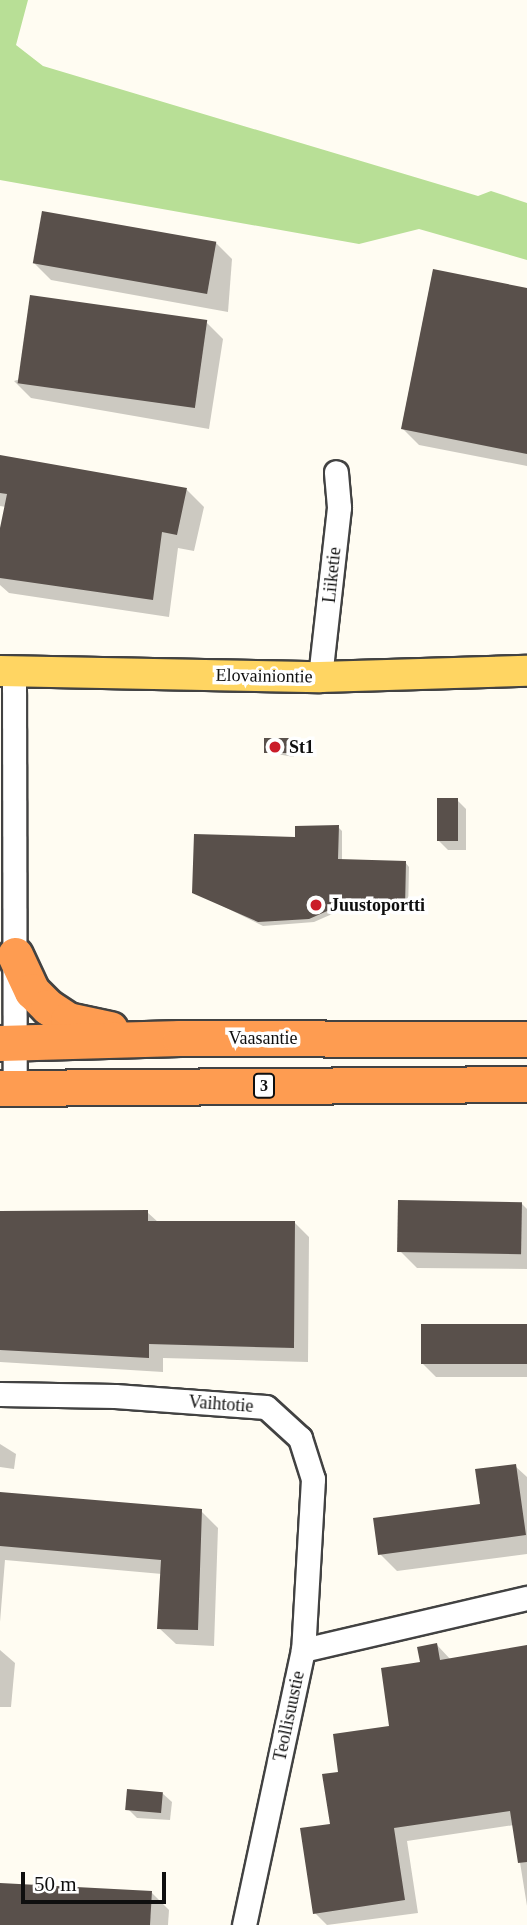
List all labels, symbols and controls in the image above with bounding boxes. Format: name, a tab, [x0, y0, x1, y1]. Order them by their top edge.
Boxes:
street label: Liiketie	[318, 546, 346, 604]
street label: Elovainiontie	[215, 664, 313, 688]
place label: St1	[289, 736, 314, 758]
marker: St1	[267, 739, 283, 755]
place label: Juustoportti	[330, 894, 425, 916]
marker: Juustoportti	[308, 897, 324, 913]
street label: Vaasantie	[229, 1027, 297, 1049]
road number: 3	[252, 1074, 276, 1098]
street label: Vaihtotie	[188, 1391, 254, 1417]
street label: Teollisuustie	[269, 1669, 309, 1763]
scale bar	[24, 1858, 170, 1902]
text: 50 m	[34, 1872, 77, 1896]

